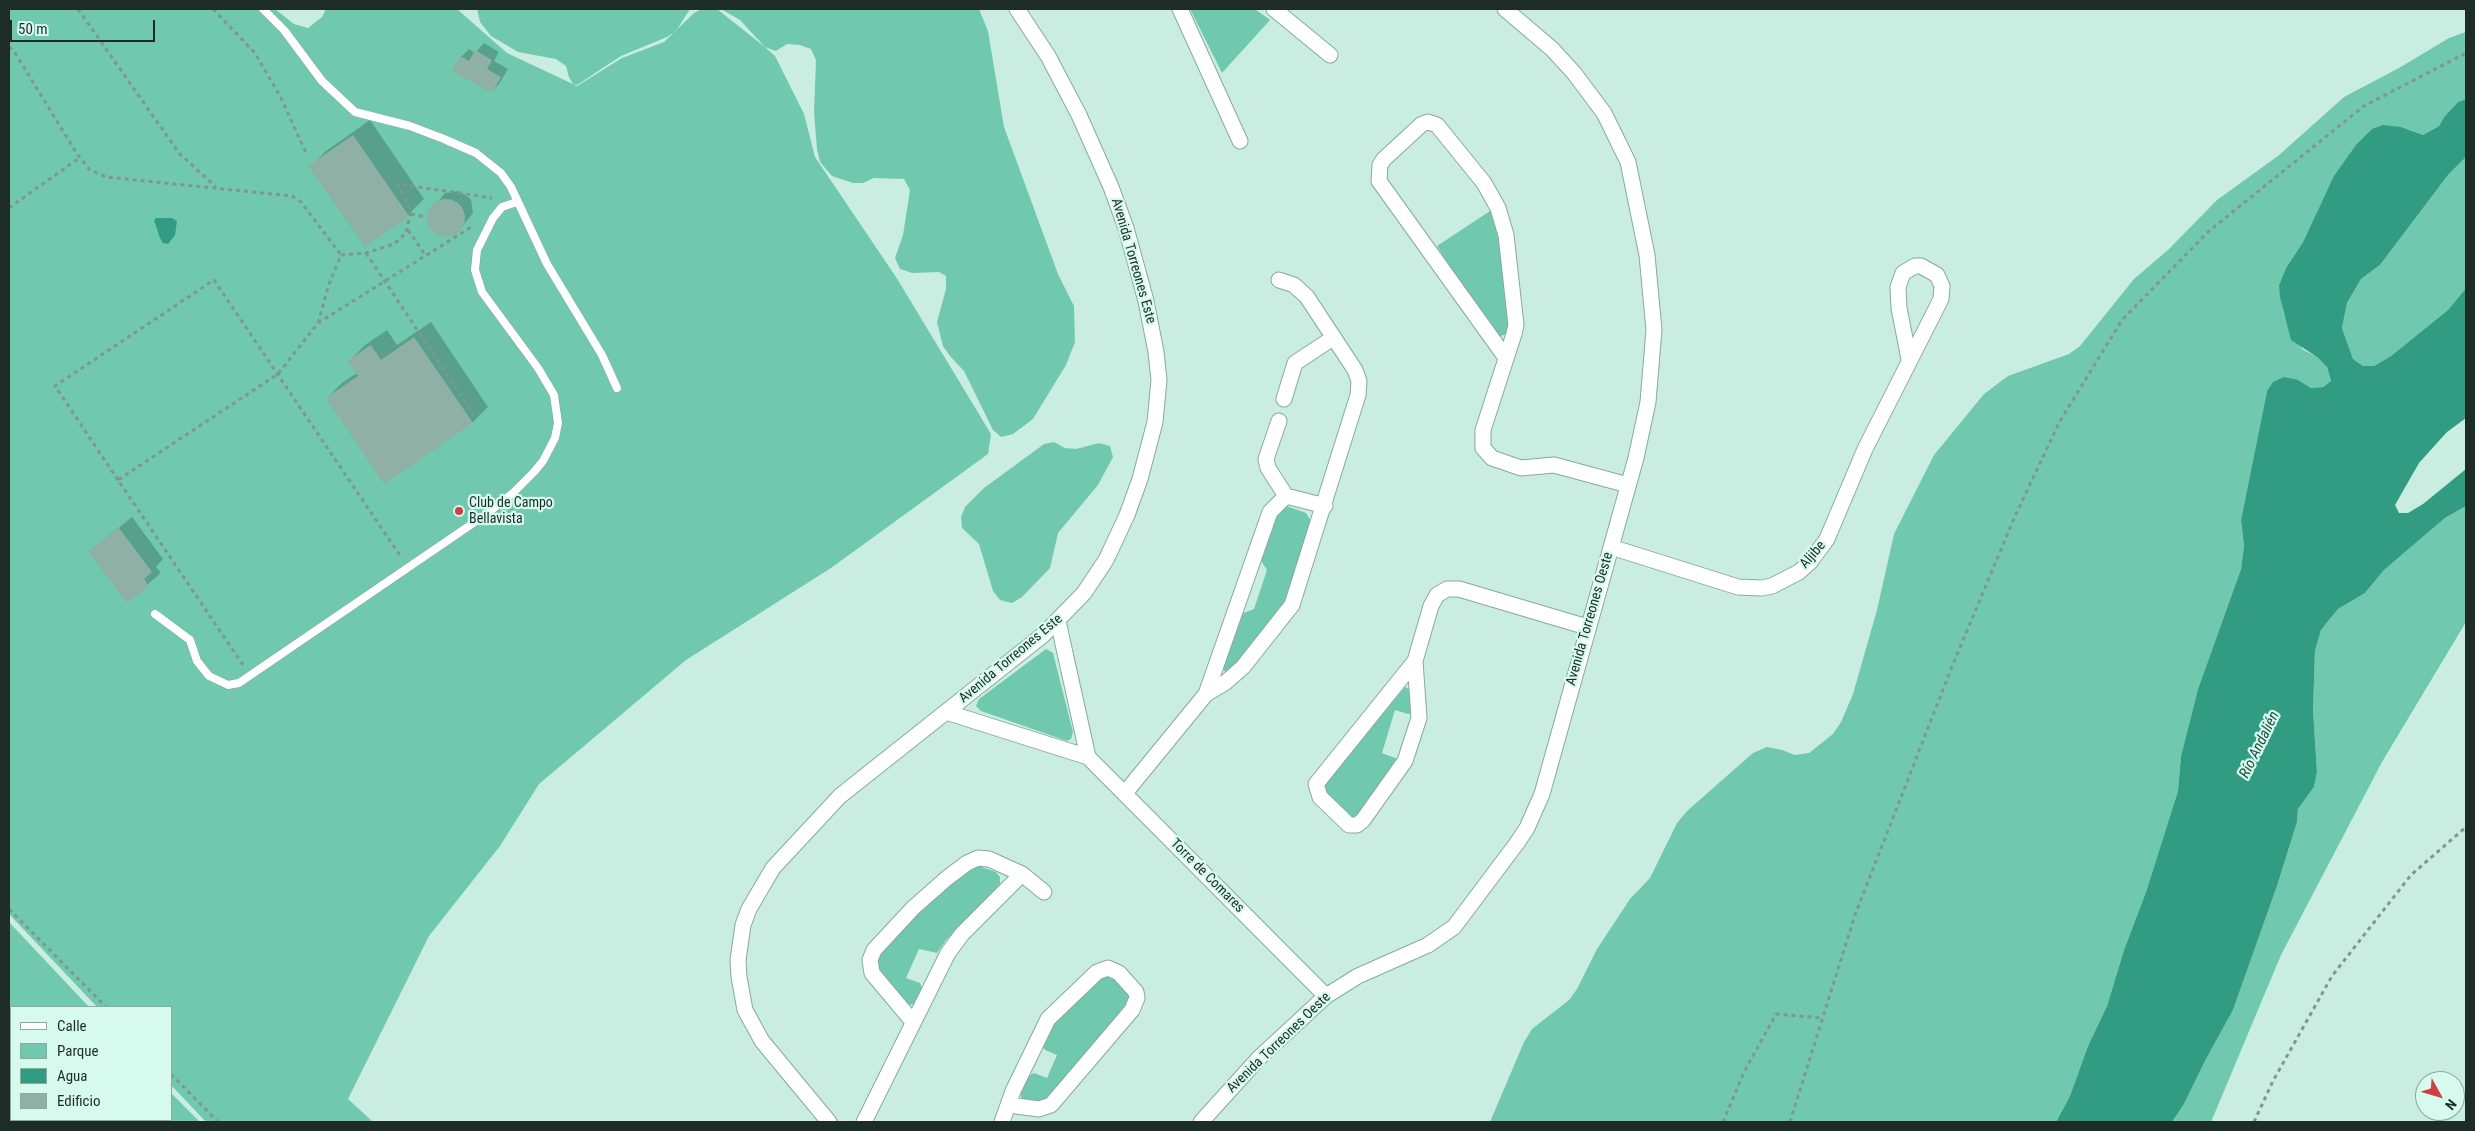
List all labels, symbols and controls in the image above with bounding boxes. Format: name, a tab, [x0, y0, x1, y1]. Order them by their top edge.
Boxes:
scale bar	[12, 10, 158, 42]
text: 50 m	[18, 20, 48, 38]
street label: Avenida Torreones Este	[1107, 196, 1159, 326]
place label: Club de Campo Bellavista	[469, 495, 553, 528]
marker: Club de Campo Bellavista	[453, 505, 465, 517]
street label: Aljibe	[1796, 538, 1830, 572]
street label: Avenida Torreones Oeste	[1563, 551, 1617, 687]
street label: Avenida Torreones Este	[956, 611, 1066, 707]
water label: Río Andalién	[2236, 709, 2284, 781]
street label: Torre de Comares	[1166, 835, 1248, 917]
street label: Avenida Torreones Oeste	[1224, 989, 1334, 1097]
legend	[10, 1006, 172, 1121]
text: Calle	[57, 1017, 87, 1035]
text: Parque	[57, 1042, 99, 1060]
text: Agua	[57, 1067, 87, 1085]
north arrow	[2415, 1071, 2465, 1121]
text: Edificio	[57, 1092, 100, 1110]
text: N	[2442, 1096, 2460, 1113]

